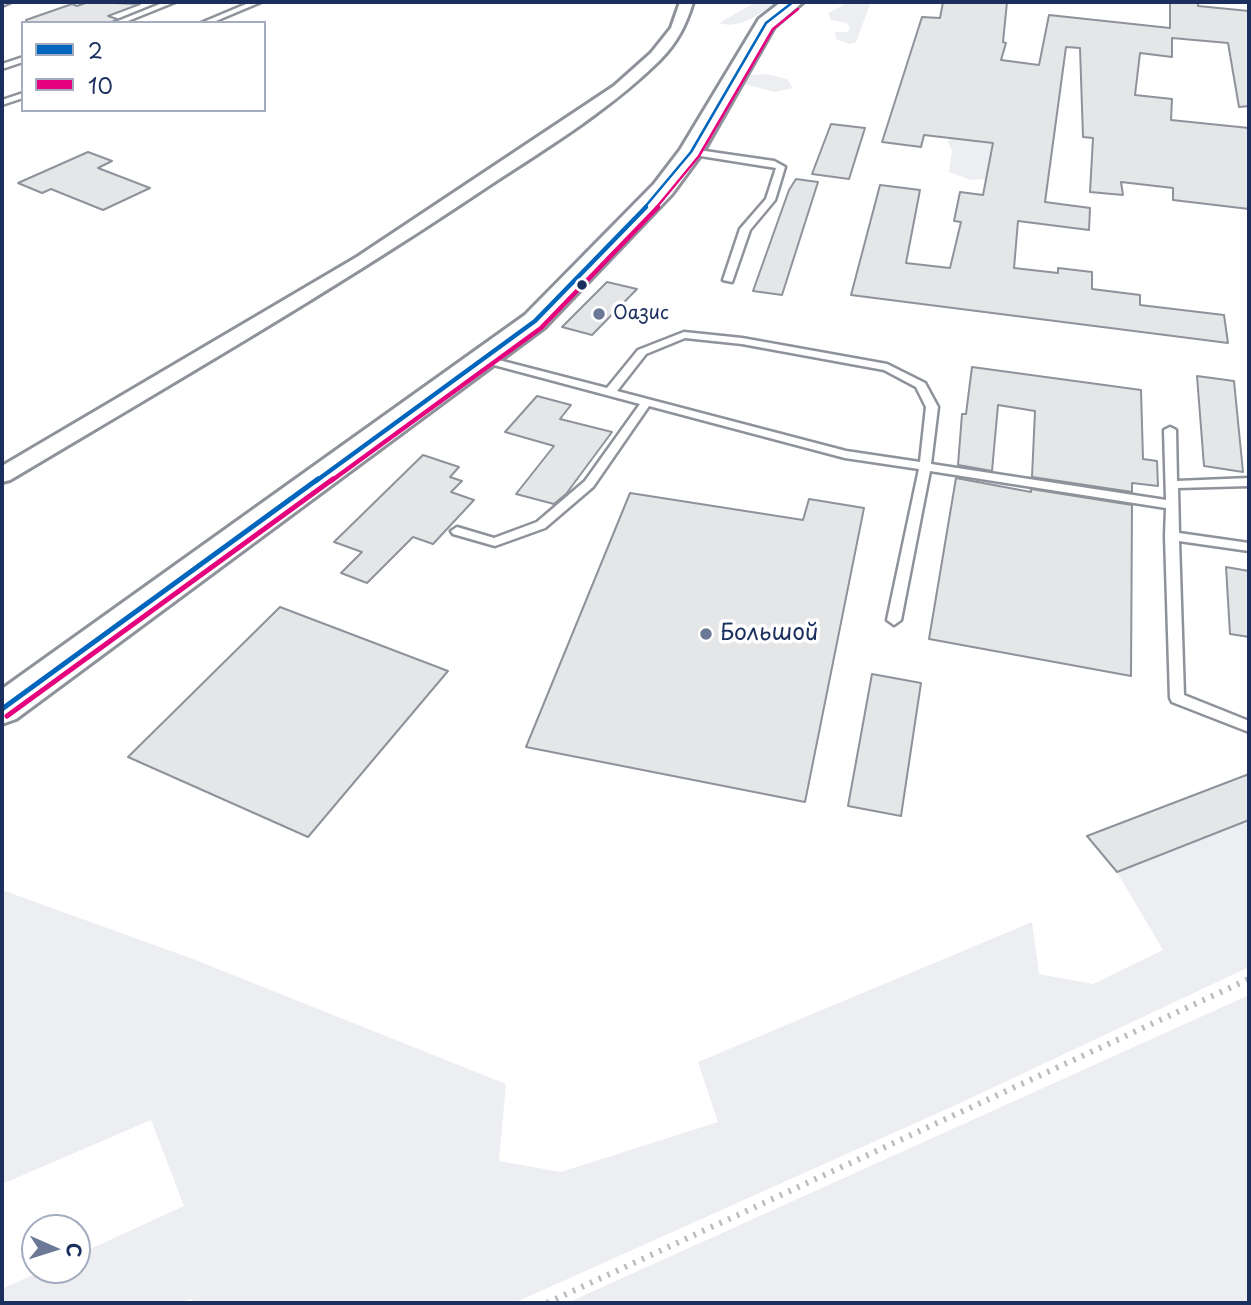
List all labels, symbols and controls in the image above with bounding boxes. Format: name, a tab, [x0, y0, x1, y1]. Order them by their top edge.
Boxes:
legend	[21, 21, 266, 112]
text: 2	[88, 34, 103, 66]
text: 10	[88, 69, 113, 101]
unlabelled marker	[575, 278, 589, 292]
place label: Оазис	[613, 303, 669, 325]
marker: Оазис	[591, 306, 607, 322]
place label: Большой	[720, 620, 819, 648]
marker: Большой	[698, 626, 714, 642]
north arrow	[21, 1214, 91, 1284]
text: С	[61, 1242, 89, 1258]

